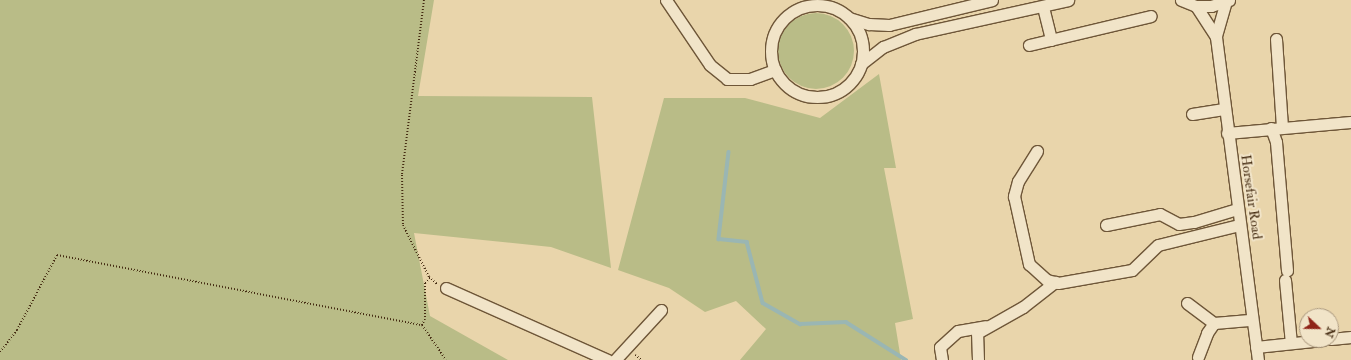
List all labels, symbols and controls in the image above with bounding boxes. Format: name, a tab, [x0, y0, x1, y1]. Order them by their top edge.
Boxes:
street label: Horsefair Road	[1237, 154, 1265, 240]
north arrow	[1299, 308, 1339, 348]
text: N	[1322, 325, 1338, 339]

